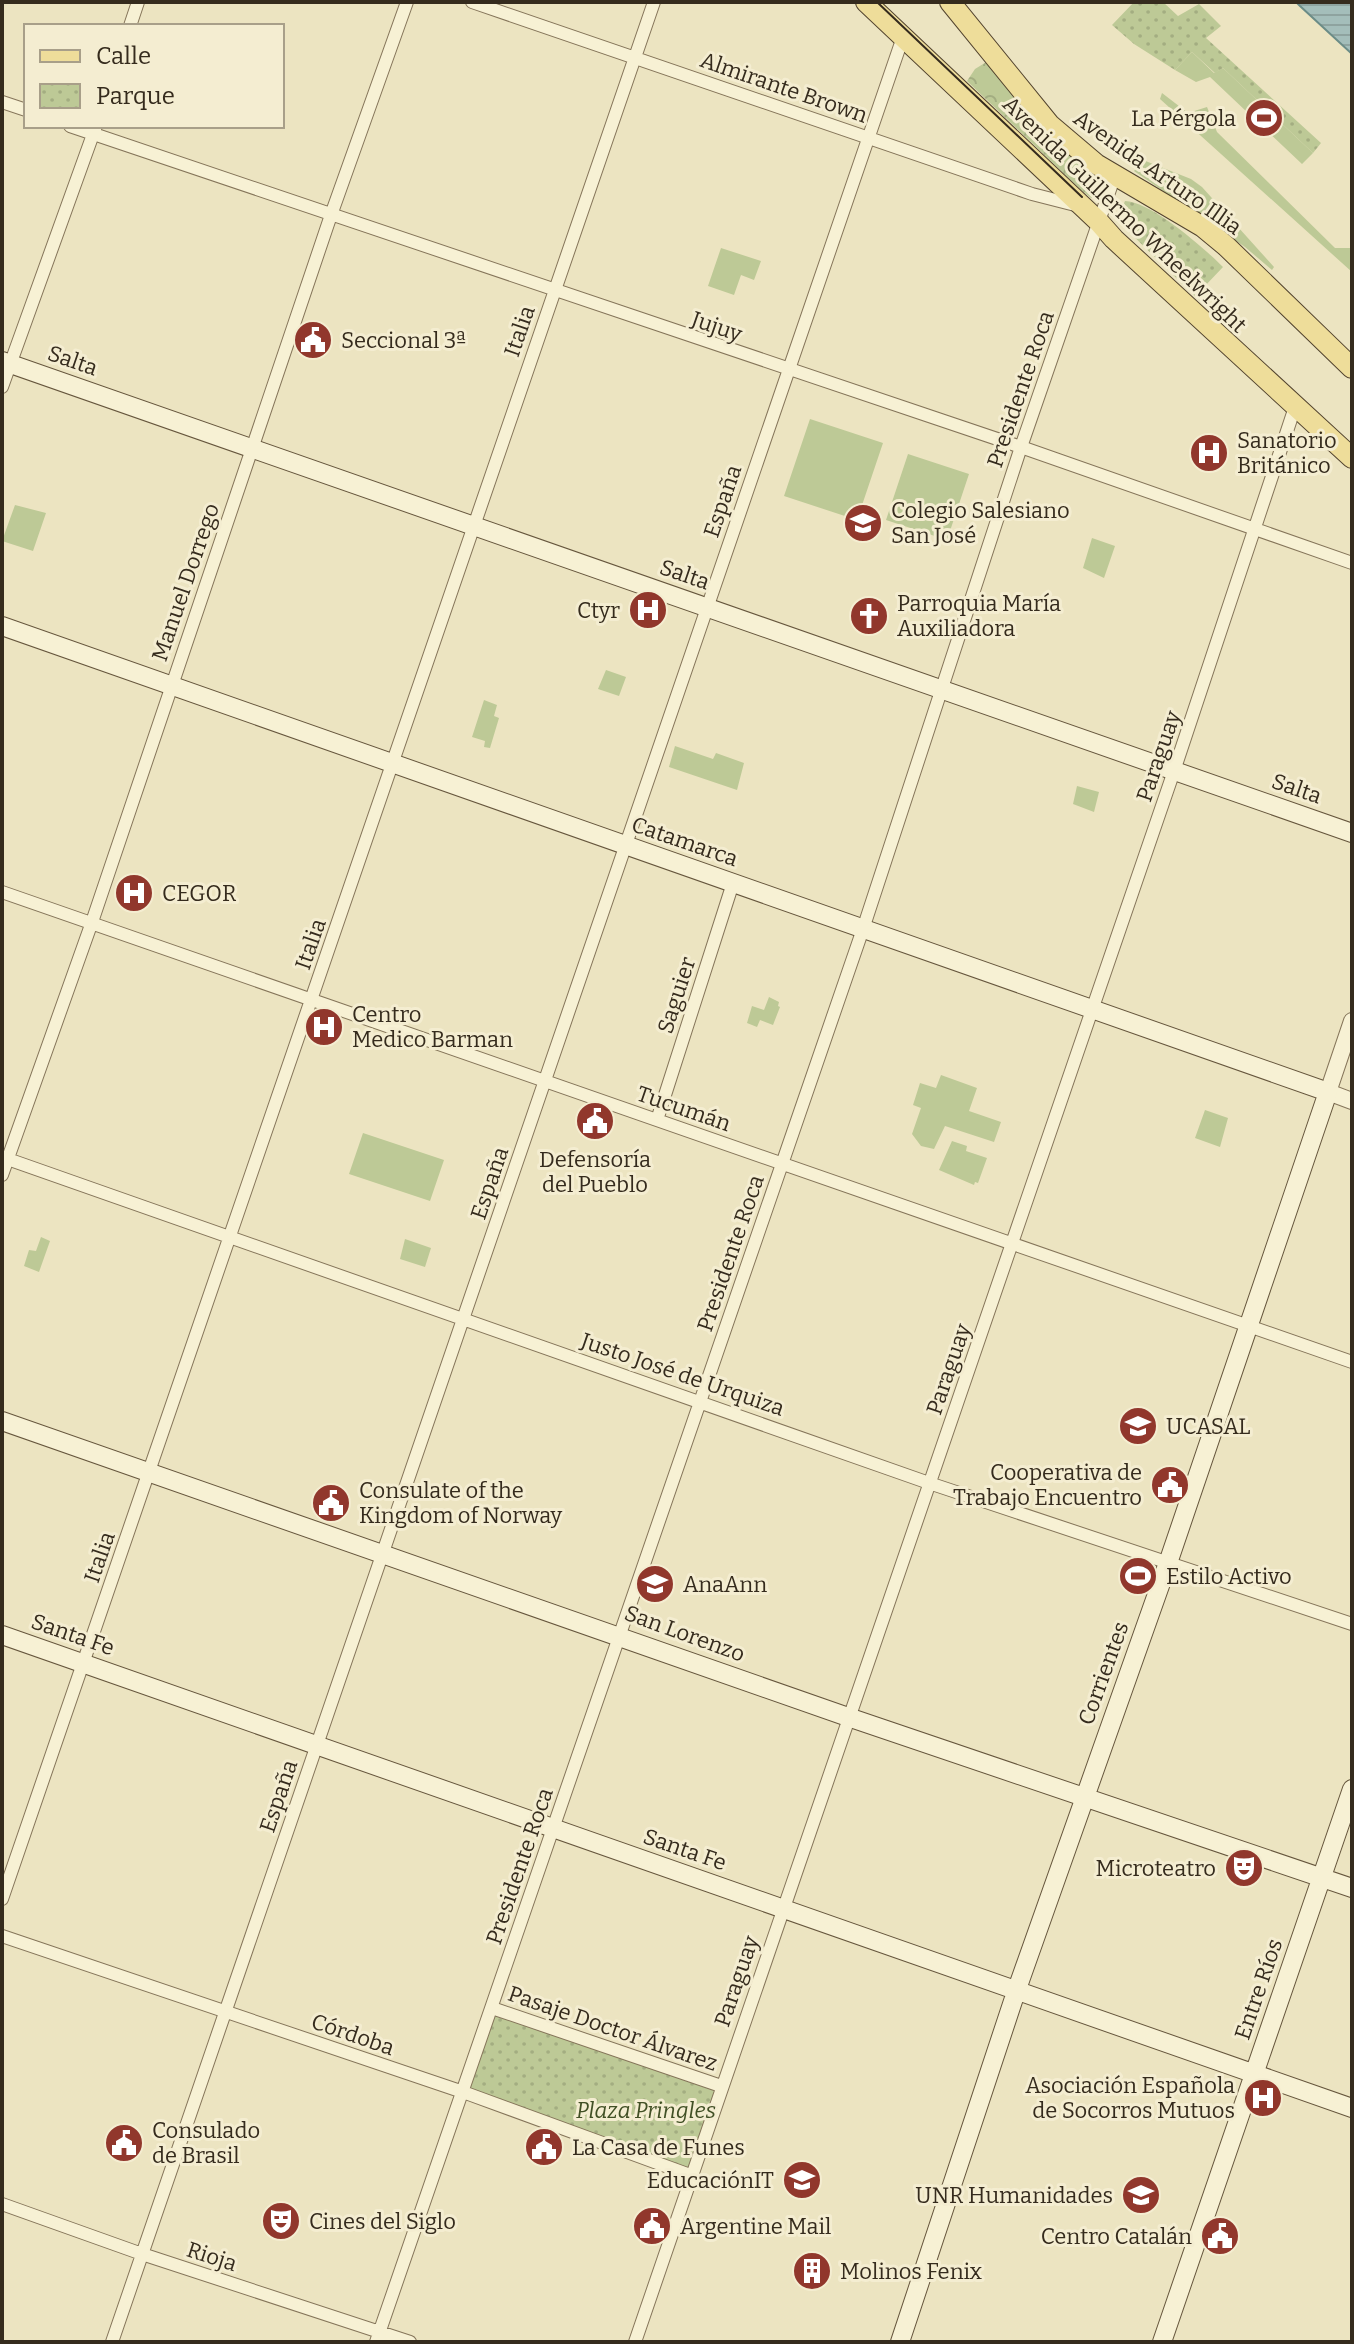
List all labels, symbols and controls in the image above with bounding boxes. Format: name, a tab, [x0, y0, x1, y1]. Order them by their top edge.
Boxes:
legend	[24, 24, 284, 128]
text: Calle	[96, 42, 151, 70]
street label: Almirante Brown	[697, 46, 871, 129]
text: Parque	[96, 82, 175, 110]
street label: Avenida Guillermo Wheelwright	[997, 90, 1252, 338]
sports icon: La Pérgola	[1243, 97, 1285, 139]
street label: Avenida Arturo Illia	[1069, 104, 1247, 241]
place label: La Pérgola	[1131, 105, 1236, 132]
street label: Italia	[498, 302, 541, 360]
street label: Jujuy	[687, 305, 746, 348]
street label: Presidente Roca	[981, 307, 1060, 471]
public building icon: Seccional 3ª	[292, 319, 334, 361]
place label: Seccional 3ª	[341, 327, 466, 354]
street label: Salta	[44, 339, 101, 382]
place label: Sanatorio Británico	[1237, 427, 1337, 479]
hospital icon: Sanatorio Británico	[1188, 432, 1230, 474]
street label: España	[698, 461, 747, 541]
place label: Colegio Salesiano San José	[891, 497, 1070, 549]
street label: Manuel Dorrego	[146, 500, 225, 665]
school or university icon: Colegio Salesiano San José	[842, 502, 884, 544]
street label: Salta	[656, 553, 713, 596]
hospital icon: Ctyr	[627, 589, 669, 631]
place label: Parroquia María Auxiliadora	[897, 590, 1061, 642]
church icon: Parroquia María Auxiliadora	[848, 595, 890, 637]
place label: Ctyr	[577, 597, 620, 624]
street label: Paraguay	[1130, 707, 1187, 805]
street label: Salta	[1268, 767, 1325, 810]
street label: Catamarca	[628, 811, 742, 872]
hospital icon: CEGOR	[113, 872, 155, 914]
place label: CEGOR	[162, 880, 237, 907]
street label: Italia	[289, 915, 332, 973]
street label: Saguier	[651, 953, 702, 1037]
place label: Centro Medico Barman	[352, 1001, 513, 1053]
hospital icon: Centro Medico Barman	[303, 1006, 345, 1048]
street label: Tucumán	[633, 1080, 734, 1137]
public building icon: Defensoría del Pueblo	[574, 1100, 616, 1142]
street label: España	[465, 1143, 514, 1223]
place label: Defensoría del Pueblo	[539, 1146, 651, 1198]
street label: Presidente Roca	[691, 1171, 770, 1335]
street label: Paraguay	[920, 1320, 977, 1418]
street label: Justo José de Urquiza	[577, 1327, 788, 1422]
school or university icon: UCASAL	[1117, 1405, 1159, 1447]
place label: UCASAL	[1166, 1413, 1250, 1440]
place label: Cooperativa de Trabajo Encuentro	[953, 1459, 1142, 1511]
public building icon: Cooperativa de Trabajo Encuentro	[1149, 1464, 1191, 1506]
place label: Consulate of the Kingdom of Norway	[359, 1477, 563, 1529]
public building icon: Consulate of the Kingdom of Norway	[310, 1482, 352, 1524]
street label: Italia	[78, 1528, 121, 1586]
sports icon: Estilo Activo	[1117, 1555, 1159, 1597]
school or university icon: AnaAnn	[634, 1563, 676, 1605]
place label: Estilo Activo	[1166, 1563, 1292, 1590]
place label: AnaAnn	[683, 1571, 767, 1598]
street label: San Lorenzo	[621, 1599, 749, 1668]
street label: Santa Fe	[28, 1608, 118, 1661]
street label: Corrientes	[1072, 1618, 1135, 1728]
street label: España	[254, 1756, 303, 1836]
street label: Presidente Roca	[480, 1784, 559, 1948]
street label: Santa Fe	[640, 1823, 730, 1876]
theatre icon: Microteatro	[1223, 1847, 1265, 1889]
place label: Microteatro	[1095, 1855, 1216, 1882]
street label: Paraguay	[708, 1932, 765, 2030]
street label: Entre Ríos	[1229, 1935, 1288, 2043]
street label: Pasaje Doctor Álvarez	[505, 1980, 721, 2077]
street label: Córdoba	[308, 2008, 398, 2061]
place label: Asociación Española de Socorros Mutuos	[1025, 2072, 1235, 2124]
hospital icon: Asociación Española de Socorros Mutuos	[1242, 2077, 1284, 2119]
park label: Plaza Pringles	[576, 2097, 716, 2124]
place label: Consulado de Brasil	[152, 2117, 260, 2169]
public building icon: Consulado de Brasil	[103, 2122, 145, 2164]
public building icon: La Casa de Funes	[523, 2126, 565, 2168]
place label: La Casa de Funes	[572, 2134, 745, 2161]
school or university icon: EducaciónIT	[781, 2159, 823, 2201]
place label: EducaciónIT	[647, 2167, 774, 2194]
school or university icon: UNR Humanidades	[1120, 2174, 1162, 2216]
place label: UNR Humanidades	[915, 2182, 1113, 2209]
theatre icon: Cines del Siglo	[260, 2200, 302, 2242]
public building icon: Argentine Mail	[631, 2205, 673, 2247]
place label: Cines del Siglo	[309, 2208, 456, 2235]
place label: Argentine Mail	[680, 2213, 831, 2240]
public building icon: Centro Catalán	[1199, 2215, 1241, 2257]
place label: Centro Catalán	[1041, 2223, 1192, 2250]
street label: Rioja	[183, 2236, 240, 2277]
building icon: Molinos Fenix	[791, 2250, 833, 2292]
place label: Molinos Fenix	[840, 2258, 982, 2285]

